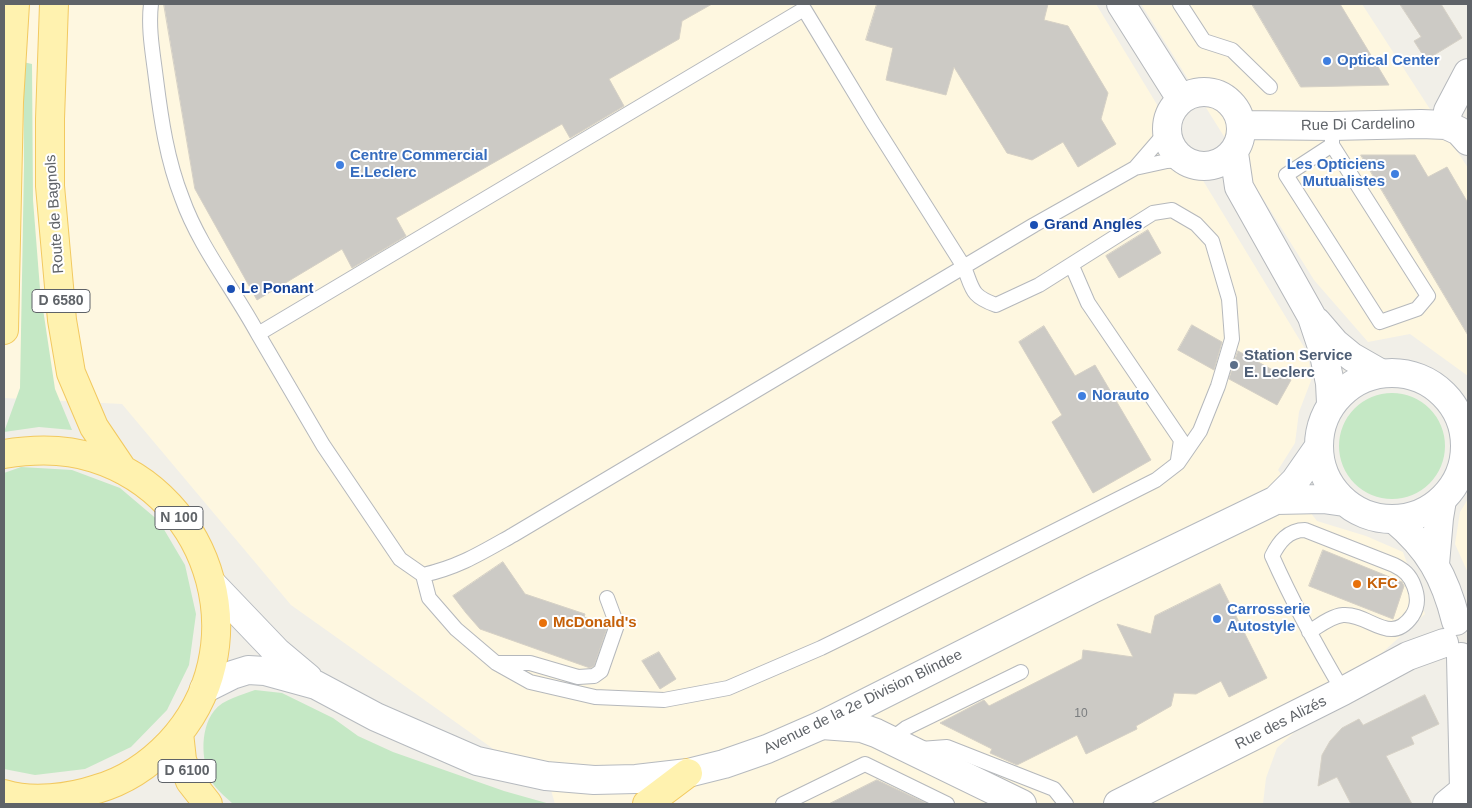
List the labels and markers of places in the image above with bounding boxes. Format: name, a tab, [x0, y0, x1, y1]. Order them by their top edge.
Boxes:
place label: Optical Center	[1337, 52, 1440, 70]
marker: Optical Center	[1321, 55, 1333, 67]
place label: Centre Commercial E.Leclerc	[350, 147, 488, 182]
place label: Les Opticiens Mutualistes	[1287, 156, 1385, 191]
marker: Centre Commercial E.Leclerc	[334, 159, 346, 171]
marker: Les Opticiens Mutualistes	[1389, 168, 1401, 180]
place label: Grand Angles	[1044, 216, 1142, 234]
marker: Grand Angles	[1028, 219, 1040, 231]
place label: Le Ponant	[241, 280, 314, 298]
marker: Le Ponant	[225, 283, 237, 295]
place label: Station Service E. Leclerc	[1244, 347, 1352, 382]
marker: Station Service E. Leclerc	[1228, 359, 1240, 371]
place label: Norauto	[1092, 387, 1149, 405]
marker: Norauto	[1076, 390, 1088, 402]
place label: KFC	[1367, 575, 1398, 593]
marker: KFC	[1351, 578, 1363, 590]
place label: Carrosserie Autostyle	[1227, 601, 1310, 636]
marker: Carrosserie Autostyle	[1211, 613, 1223, 625]
place label: McDonald's	[553, 614, 637, 632]
marker: McDonald's	[537, 617, 549, 629]

